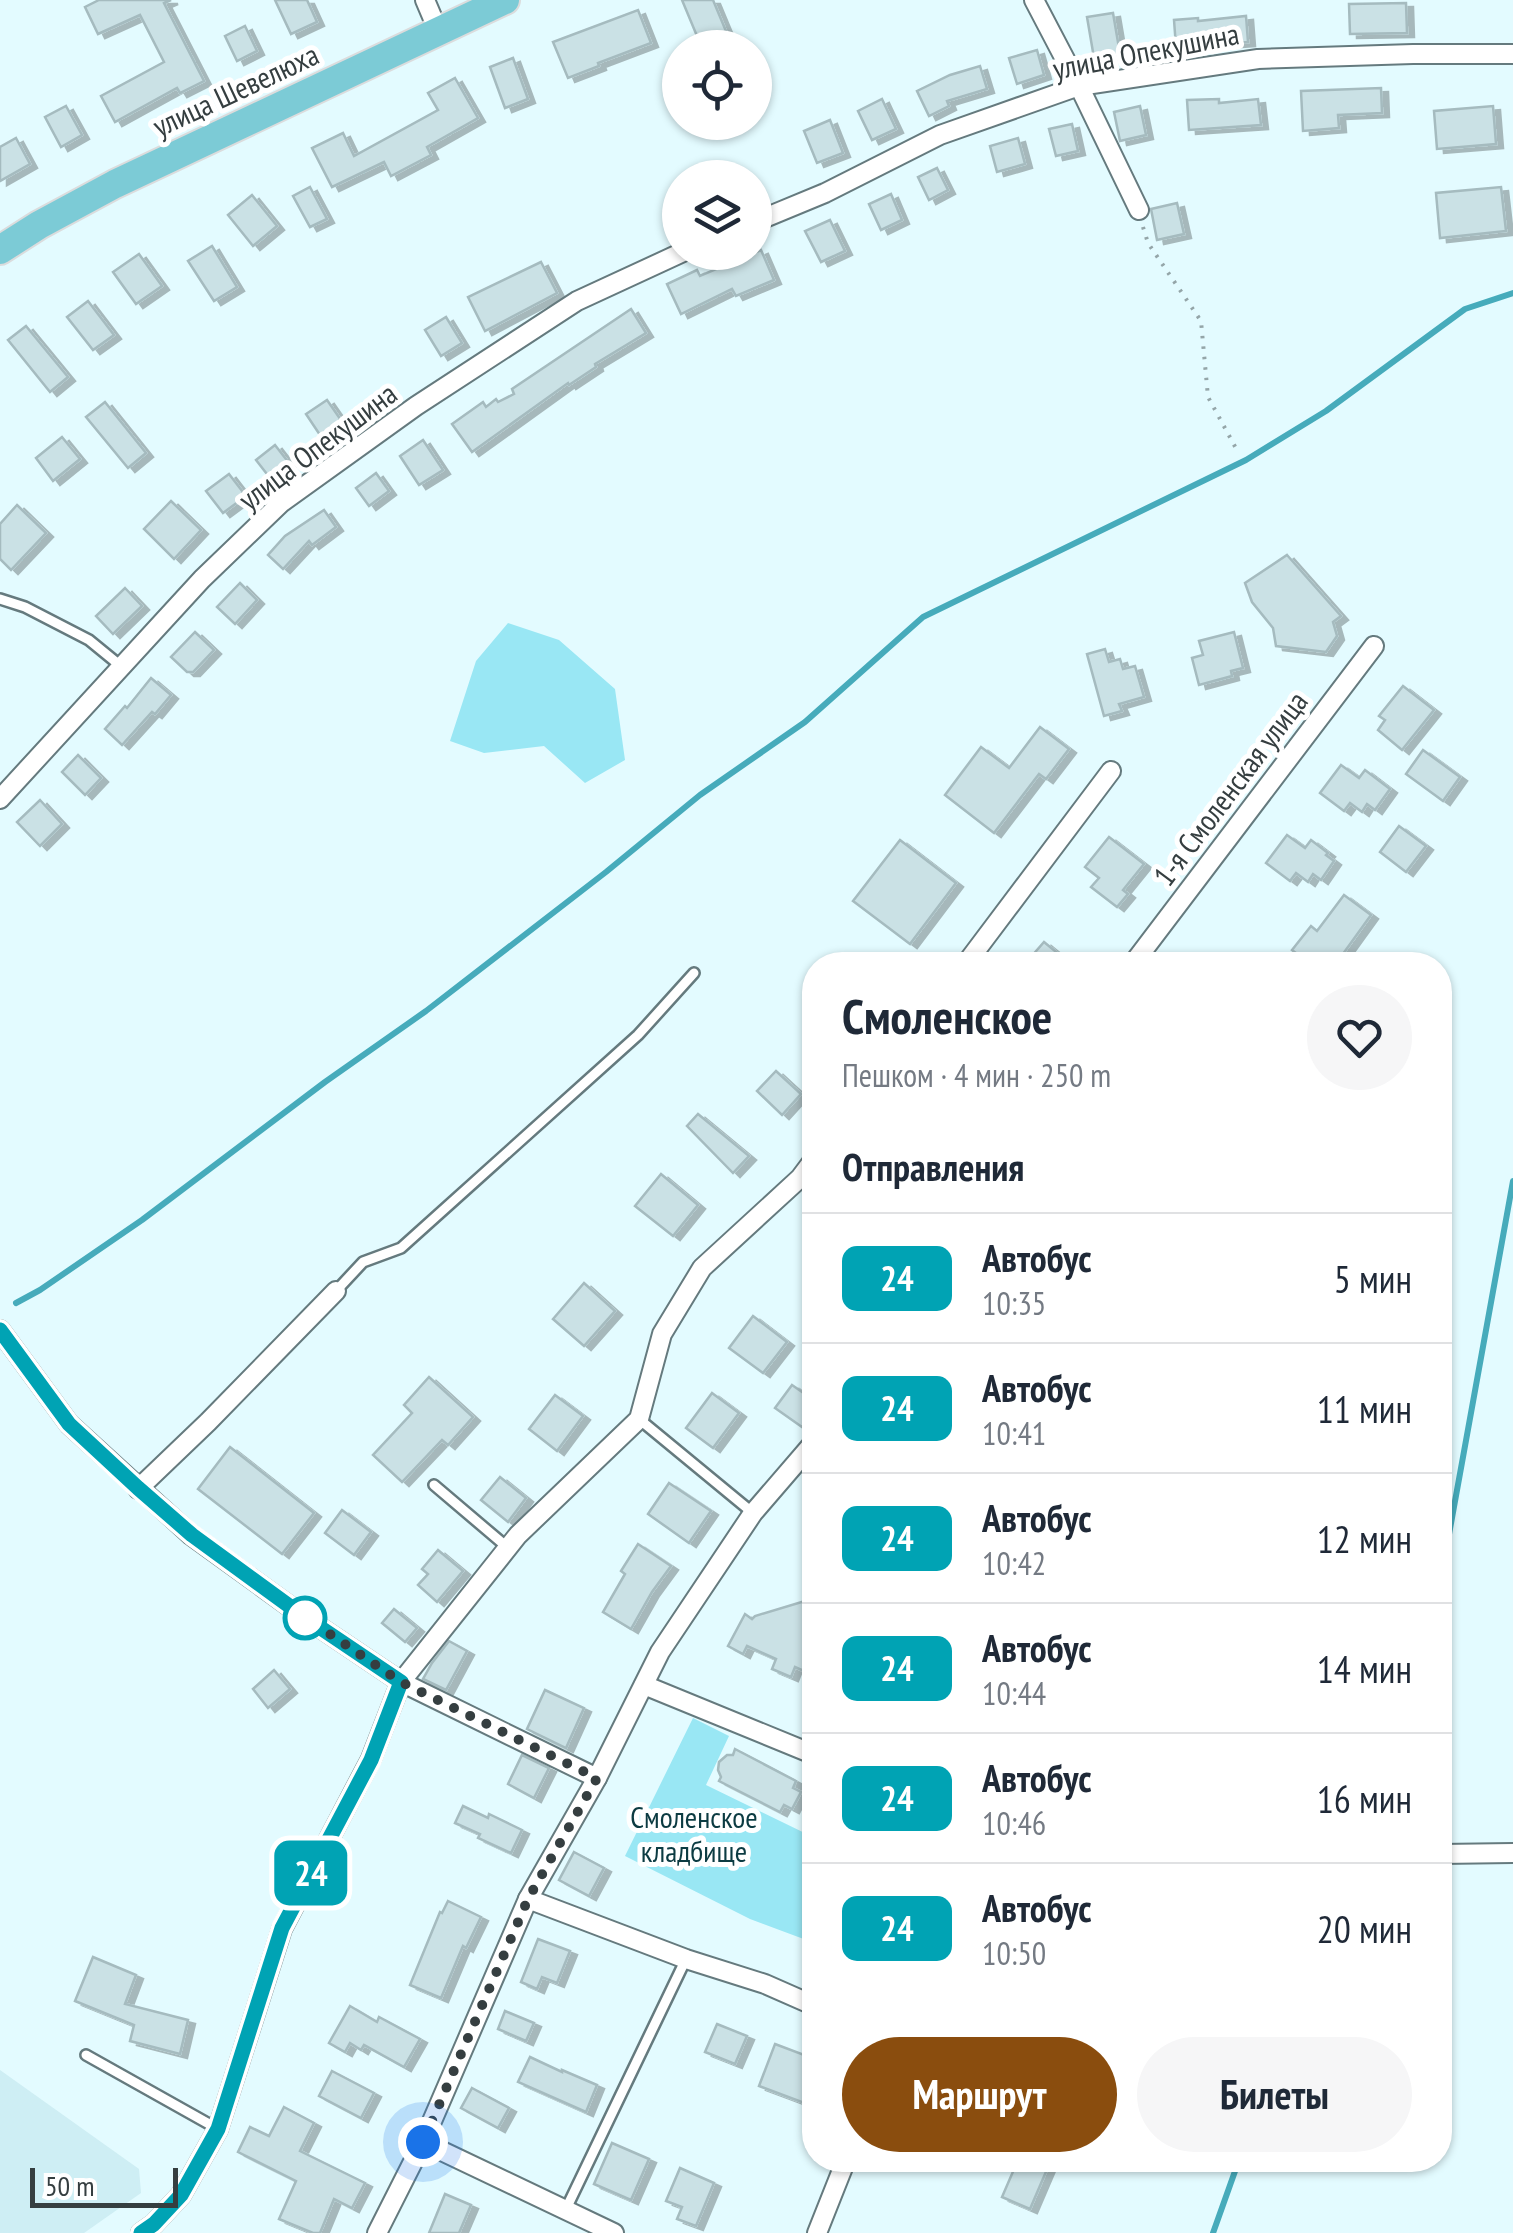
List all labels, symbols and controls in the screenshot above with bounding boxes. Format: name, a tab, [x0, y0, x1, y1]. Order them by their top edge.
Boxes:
street label: улица Опекушина	[1049, 13, 1242, 88]
map controls	[662, 30, 772, 270]
button: locate	[662, 30, 772, 140]
street label: улица Шевелюха	[146, 34, 325, 145]
button: layers	[662, 160, 772, 270]
street label: улица Опекушина	[230, 373, 404, 518]
street label: 1-я Смоленская улица	[1144, 683, 1316, 893]
text: Смоленское	[842, 985, 1052, 1047]
button: heart	[1307, 985, 1412, 1090]
text: Пешком · 4 мин · 250 m	[842, 1054, 1111, 1096]
text: Отправления	[842, 1142, 1024, 1191]
text: Автобус	[982, 1233, 1092, 1282]
text: 5 мин	[1334, 1254, 1412, 1303]
text: 24	[880, 1255, 914, 1301]
text: 10:35	[982, 1282, 1046, 1324]
text: Автобус	[982, 1363, 1092, 1412]
text: 11 мин	[1317, 1384, 1412, 1433]
text: 24	[880, 1385, 914, 1431]
text: 10:41	[982, 1412, 1046, 1454]
text: Автобус	[982, 1493, 1092, 1542]
text: 12 мин	[1317, 1514, 1412, 1563]
text: 24	[880, 1515, 914, 1561]
text: 10:42	[982, 1542, 1046, 1584]
unlabelled marker	[284, 1597, 326, 1639]
text: Автобус	[982, 1623, 1092, 1672]
text: 14 мин	[1317, 1644, 1412, 1693]
text: 24	[880, 1645, 914, 1691]
text: 10:44	[982, 1672, 1046, 1714]
text: Автобус	[982, 1753, 1092, 1802]
text: 16 мин	[1317, 1774, 1412, 1823]
text: 24	[880, 1775, 914, 1821]
park label: Смоленское кладбище	[630, 1797, 758, 1870]
text: 10:46	[982, 1802, 1046, 1844]
line badge: 24	[266, 1840, 356, 1906]
text: 24	[294, 1850, 328, 1896]
text: Автобус	[982, 1883, 1092, 1932]
text: 20 мин	[1317, 1904, 1412, 1953]
text: 24	[880, 1905, 914, 1951]
text: 10:50	[982, 1932, 1046, 1974]
button: Маршрут	[842, 2037, 1117, 2152]
button: Билеты	[1137, 2037, 1412, 2152]
your location	[398, 2117, 448, 2167]
scale bar	[30, 2163, 178, 2208]
text: 50 m	[45, 2167, 94, 2204]

